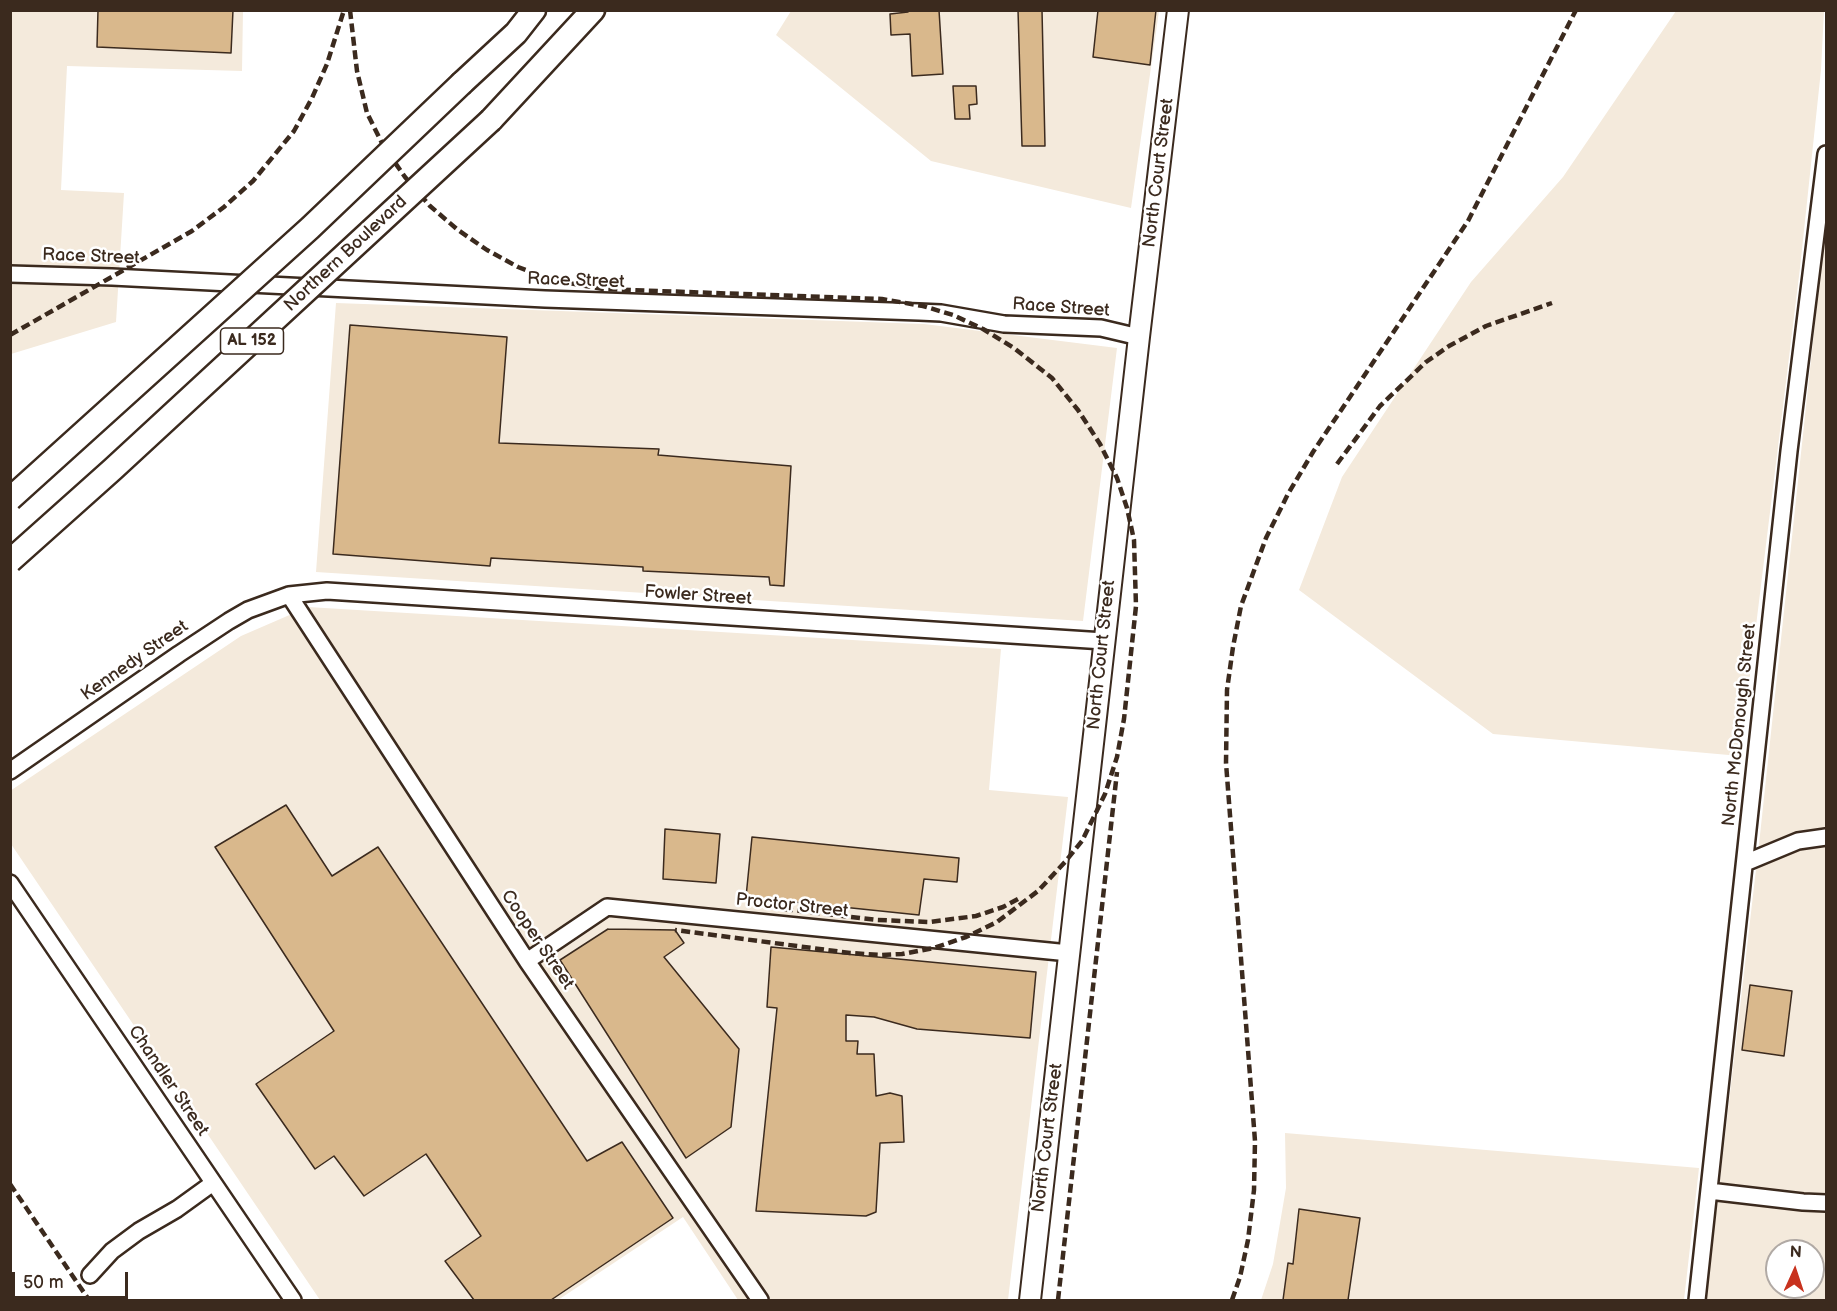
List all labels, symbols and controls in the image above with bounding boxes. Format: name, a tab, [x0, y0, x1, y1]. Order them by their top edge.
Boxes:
street label: North Court Street	[1139, 97, 1179, 249]
street label: Northern Boulevard	[280, 192, 412, 316]
street label: Race Street	[42, 245, 140, 269]
street label: Race Street	[527, 269, 625, 293]
street label: Race Street	[1012, 294, 1110, 322]
road number: AL 152	[220, 328, 284, 354]
street label: North Court Street	[1083, 579, 1121, 731]
street label: Fowler Street	[644, 581, 752, 611]
street label: Kennedy Street	[77, 616, 193, 706]
street label: North McDonough Street	[1719, 623, 1761, 827]
street label: Cooper Street	[496, 886, 578, 994]
street label: Proctor Street	[735, 889, 849, 923]
street label: Chandler Street	[123, 1022, 213, 1140]
street label: North Court Street	[1028, 1062, 1068, 1214]
north arrow	[1765, 1239, 1825, 1299]
text: N	[1789, 1243, 1802, 1262]
scale bar	[15, 1260, 130, 1298]
text: 50 m	[23, 1272, 64, 1293]

